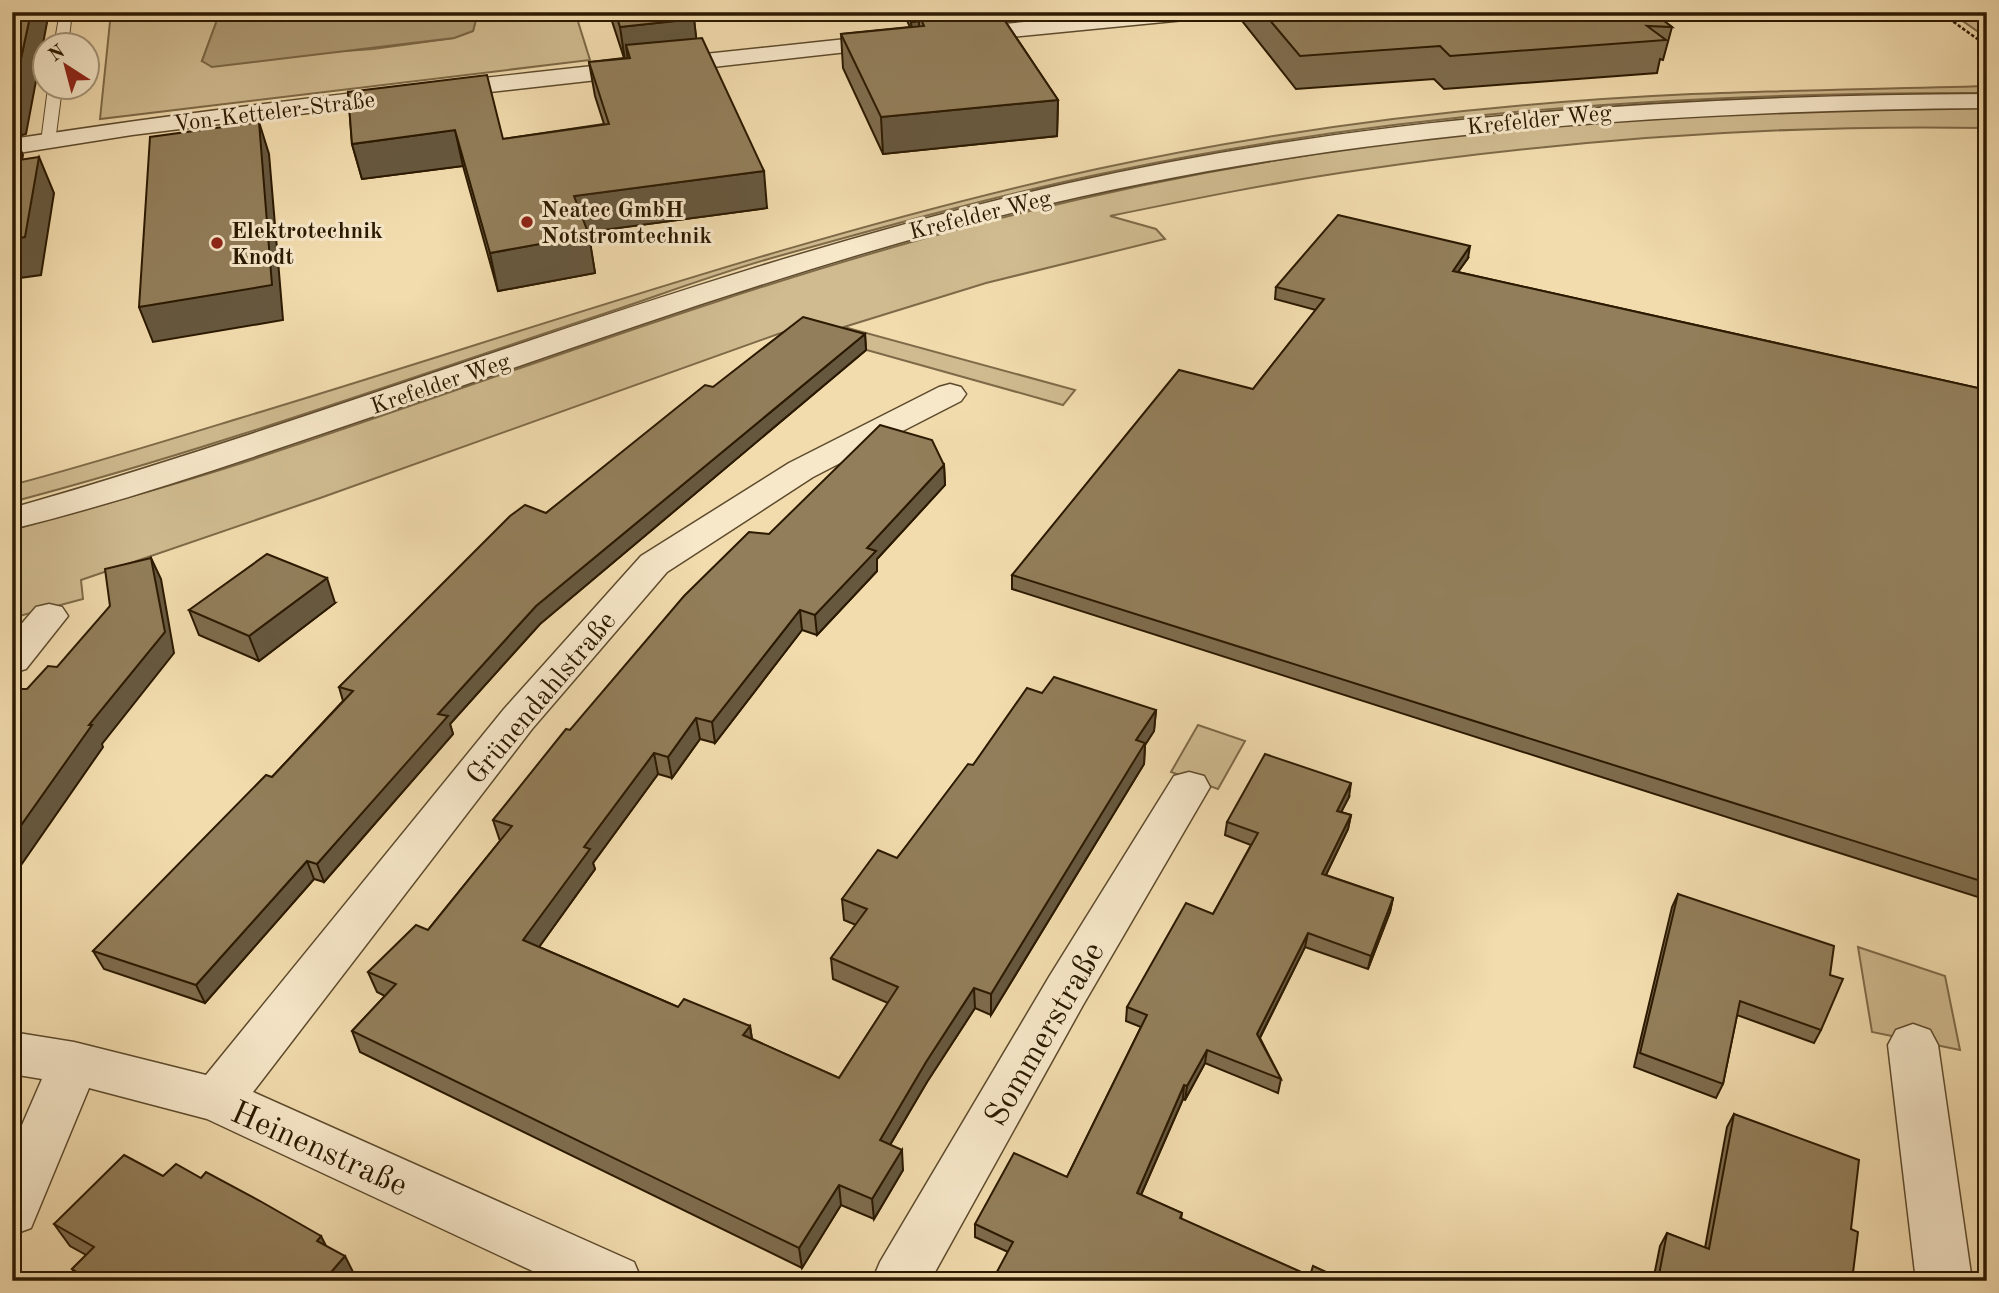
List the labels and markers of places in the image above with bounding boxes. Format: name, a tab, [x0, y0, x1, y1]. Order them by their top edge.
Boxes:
place label: Neatec GmbH Notstromtechnik	[541, 199, 712, 248]
marker: Neatec GmbH Notstromtechnik	[519, 214, 535, 230]
place label: Elektrotechnik Knodt	[231, 220, 383, 269]
marker: Elektrotechnik Knodt	[209, 235, 225, 251]

